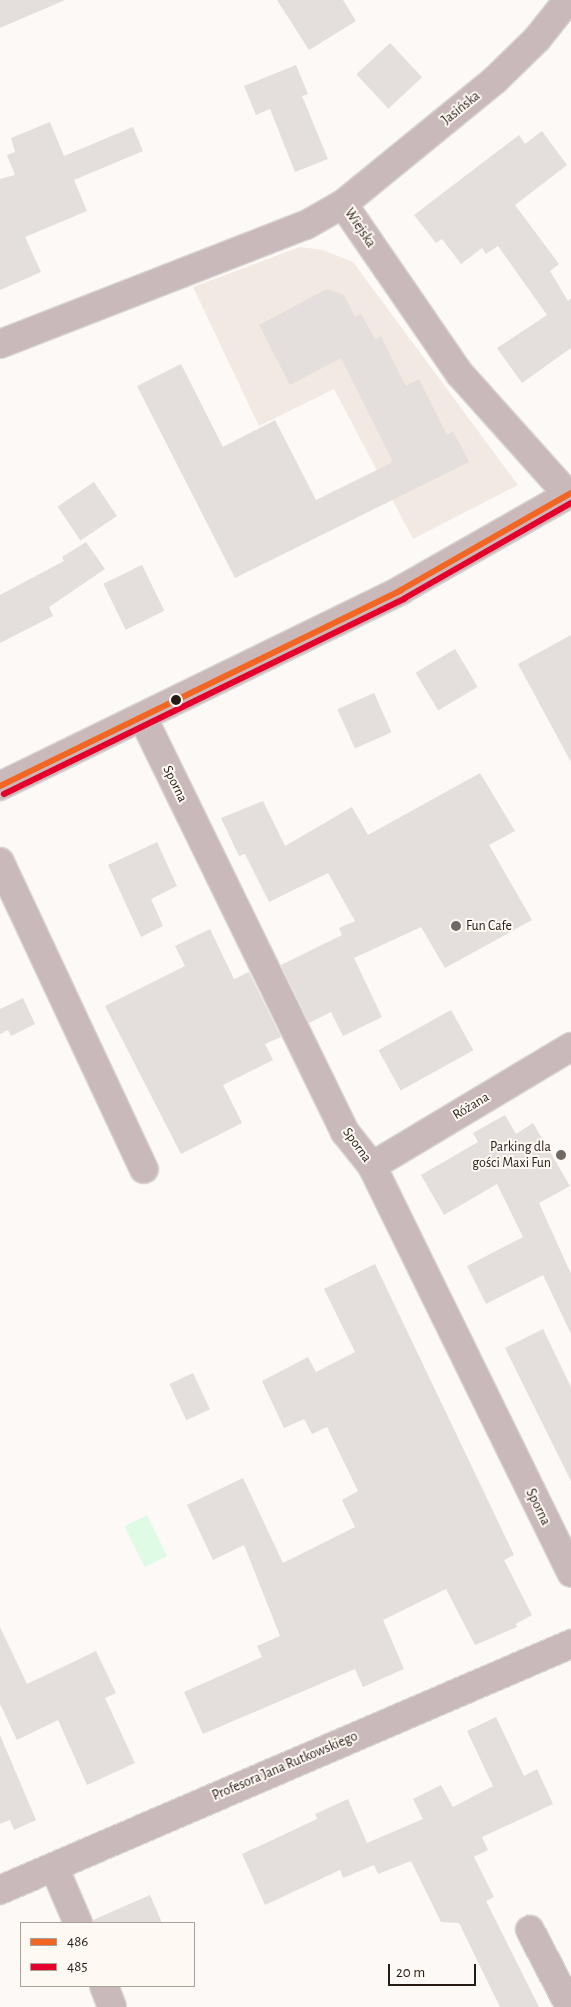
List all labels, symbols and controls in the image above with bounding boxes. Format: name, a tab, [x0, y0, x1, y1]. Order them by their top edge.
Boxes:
street label: Jasińska	[439, 88, 483, 128]
street label: Wiejska	[341, 205, 379, 251]
unlabelled marker	[171, 695, 181, 705]
street label: Sporna	[159, 763, 191, 805]
place label: Fun Cafe	[466, 918, 512, 934]
marker: Fun Cafe	[450, 920, 462, 932]
street label: Różana	[450, 1089, 492, 1123]
street label: Sporna	[339, 1124, 375, 1166]
place label: Parking dla gości Maxi Fun	[472, 1139, 551, 1172]
marker: Parking dla gości Maxi Fun	[555, 1149, 567, 1161]
street label: Sporna	[522, 1486, 554, 1528]
street label: Profesora Jana Rutkowskiego	[210, 1728, 360, 1804]
legend	[20, 1922, 195, 1987]
text: 486	[67, 1934, 88, 1949]
scale bar	[391, 1954, 478, 1986]
text: 485	[67, 1959, 88, 1974]
text: 20 m	[396, 1965, 425, 1980]

